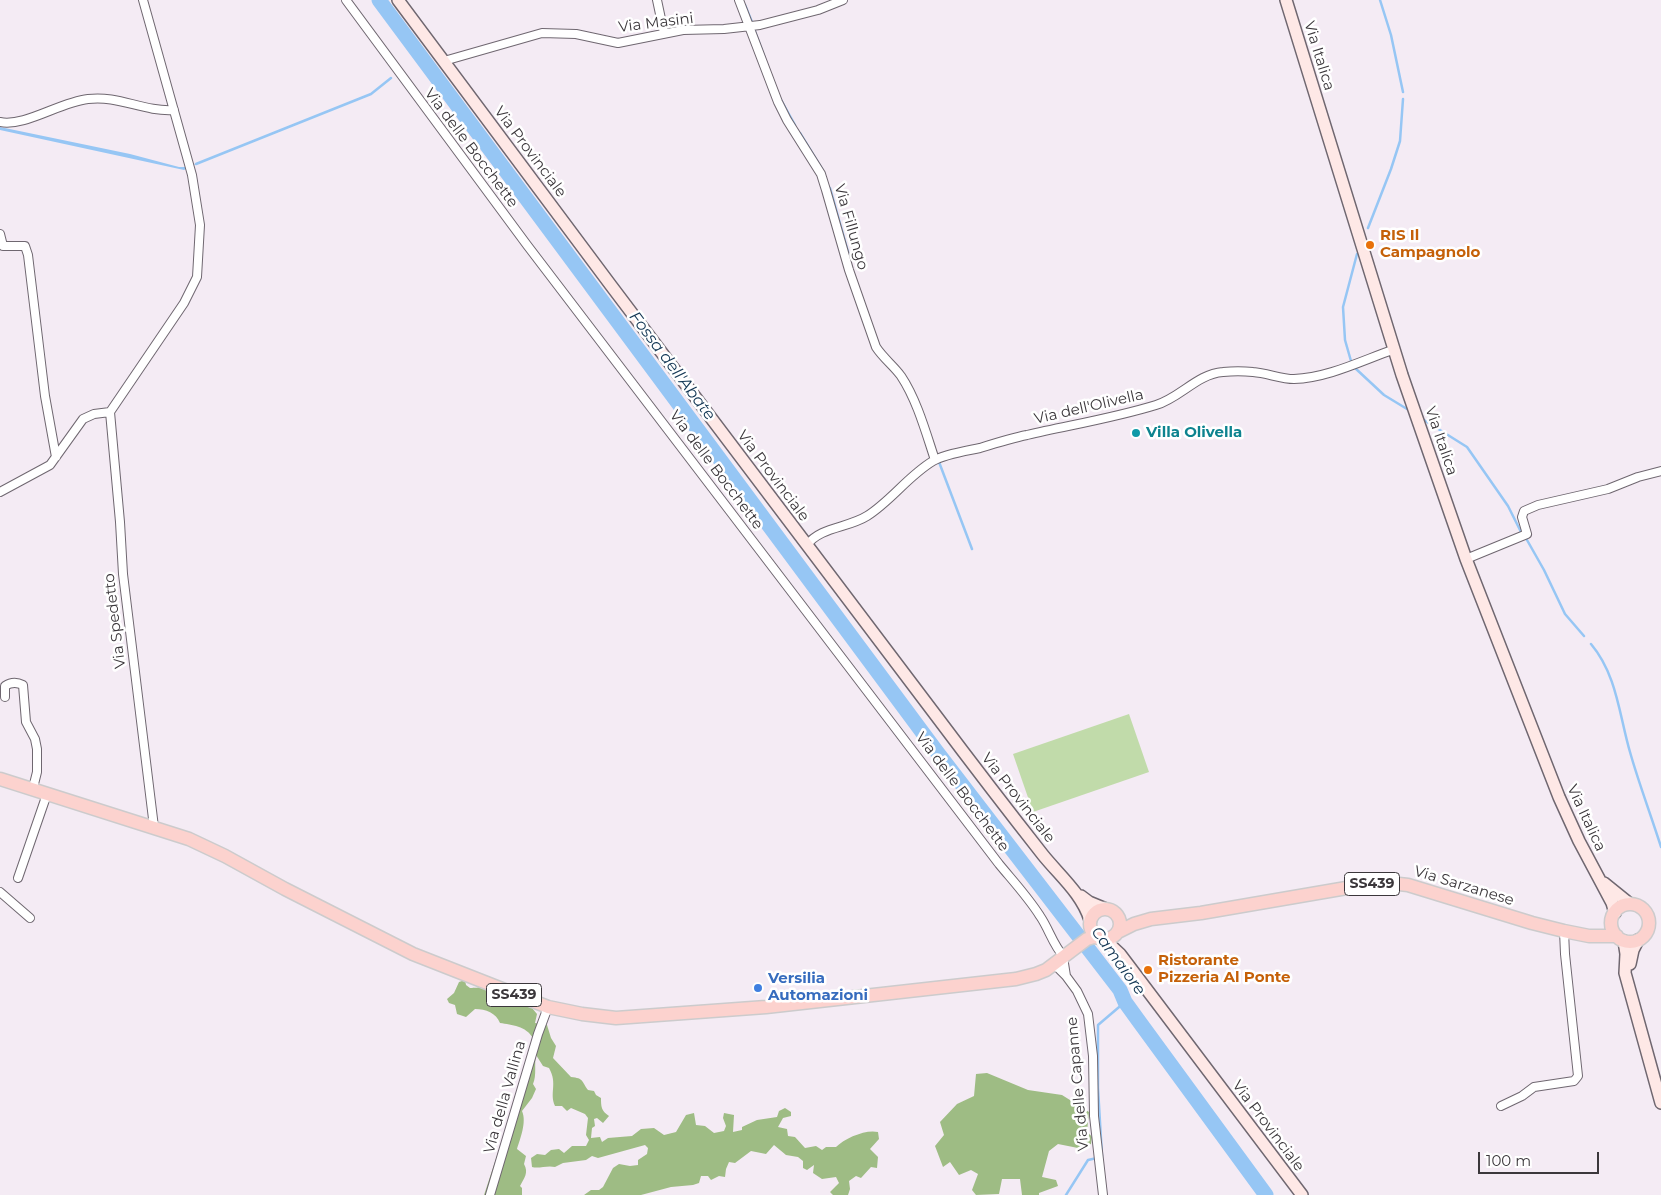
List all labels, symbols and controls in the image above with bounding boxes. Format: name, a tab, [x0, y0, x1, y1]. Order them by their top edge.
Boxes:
street label: Via Masini	[617, 9, 695, 37]
street label: Via Italica	[1300, 19, 1338, 93]
street label: Via delle Bocchette	[420, 85, 522, 211]
street label: Via Provinciale	[490, 103, 570, 201]
street label: Via Fillungo	[830, 182, 872, 272]
place label: RIS Il Campagnolo	[1380, 227, 1480, 262]
marker: RIS Il Campagnolo	[1364, 239, 1376, 251]
water label: Fossa dell'Abate	[625, 308, 719, 424]
street label: Via dell'Olivella	[1033, 386, 1145, 428]
street label: Via Italica	[1421, 404, 1461, 478]
street label: Via delle Bocchette	[665, 407, 767, 533]
place label: Villa Olivella	[1146, 424, 1242, 442]
street label: Via Provinciale	[733, 427, 813, 525]
marker: Villa Olivella	[1130, 427, 1142, 439]
street label: Via Spedetto	[100, 572, 130, 670]
street label: Via delle Bocchette	[911, 729, 1013, 855]
street label: Via Provinciale	[977, 749, 1059, 847]
street label: Via Italica	[1563, 782, 1609, 854]
street label: Via Sarzanese	[1412, 862, 1516, 910]
road number: SS439	[1344, 872, 1400, 896]
water label: Camaiore	[1087, 923, 1149, 999]
place label: Ristorante Pizzeria Al Ponte	[1158, 952, 1291, 987]
marker: Ristorante Pizzeria Al Ponte	[1142, 964, 1154, 976]
place label: Versilia Automazioni	[768, 970, 868, 1005]
marker: Versilia Automazioni	[752, 982, 764, 994]
road number: SS439	[486, 984, 542, 1006]
street label: Via delle Capanne	[1063, 1016, 1093, 1152]
street label: Via della Vallina	[480, 1038, 530, 1156]
street label: Via Provinciale	[1228, 1077, 1308, 1175]
scale bar	[1481, 1142, 1602, 1174]
text: 100 m	[1486, 1151, 1531, 1170]

